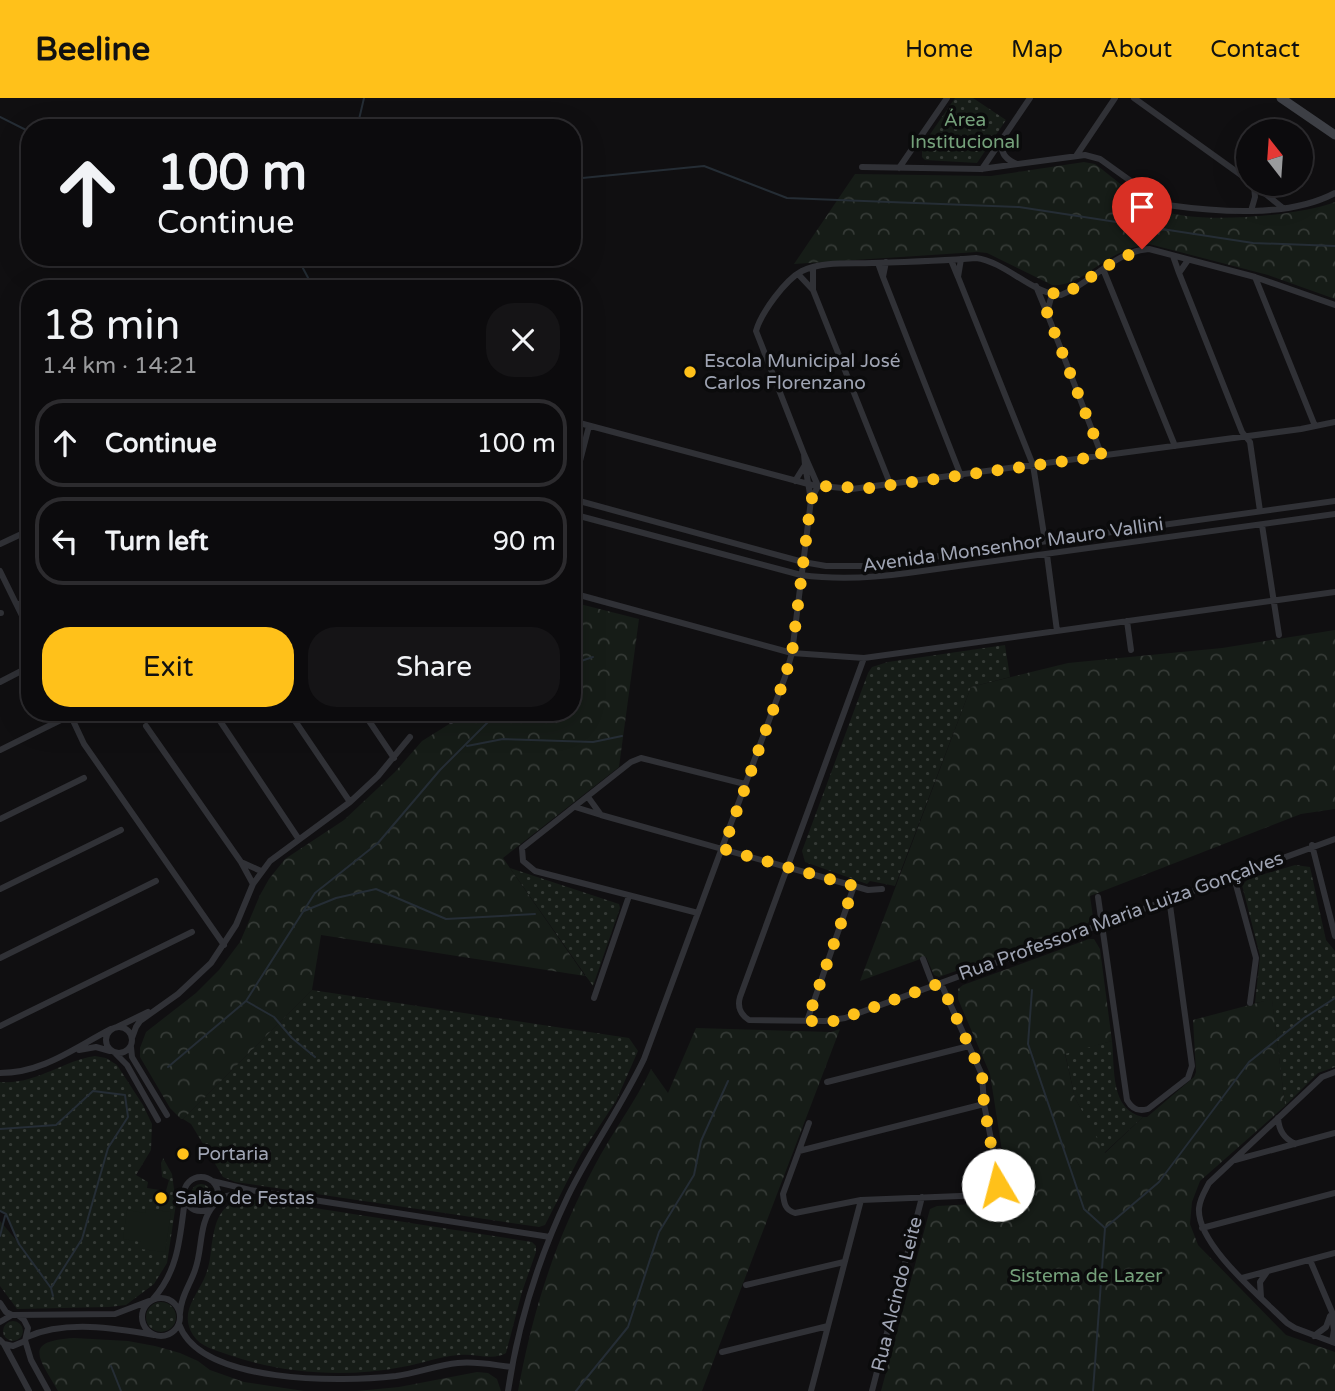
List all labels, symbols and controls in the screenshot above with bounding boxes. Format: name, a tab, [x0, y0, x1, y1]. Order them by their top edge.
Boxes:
text: Beeline	[35, 30, 150, 69]
text: Home	[905, 35, 973, 64]
text: Map	[1011, 35, 1063, 64]
text: About	[1101, 35, 1172, 64]
text: Contact	[1210, 35, 1300, 64]
park label: Área Institucional	[910, 108, 1020, 153]
north arrow	[1236, 119, 1312, 196]
map controls	[1236, 119, 1313, 196]
text: 100 m	[157, 144, 307, 203]
icon: ahead	[42, 147, 133, 238]
pin	[1112, 177, 1172, 249]
icon: arrive	[1123, 188, 1161, 226]
text: Continue	[157, 204, 294, 242]
text: 18 min	[42, 300, 180, 351]
button: close	[486, 303, 560, 377]
place label: Escola Municipal José Carlos Florenzano	[704, 350, 901, 394]
text: 1.4 km · 14:21	[42, 352, 198, 380]
marker: Escola Municipal José Carlos Florenzano	[682, 364, 698, 380]
icon: ahead	[46, 424, 84, 462]
text: Continue	[105, 428, 217, 459]
text: 100 m	[476, 428, 556, 459]
street label: Avenida Monsenhor Mauro Vallini	[861, 513, 1165, 577]
icon: left	[46, 522, 84, 560]
text: Turn left	[105, 526, 208, 557]
text: 90 m	[493, 526, 556, 557]
button: Exit	[42, 627, 294, 707]
button: Share	[308, 627, 560, 707]
street label: Rua Professora Maria Luiza Gonçalves	[956, 847, 1286, 985]
place label: Portaria	[197, 1143, 269, 1165]
marker: Portaria	[175, 1146, 191, 1162]
position arrow	[961, 1148, 1035, 1222]
place label: Salão de Festas	[175, 1187, 315, 1209]
marker: Salão de Festas	[153, 1190, 169, 1206]
street label: Rua Alcindo Leite	[867, 1214, 927, 1374]
park label: Sistema de Lazer	[1009, 1265, 1163, 1287]

